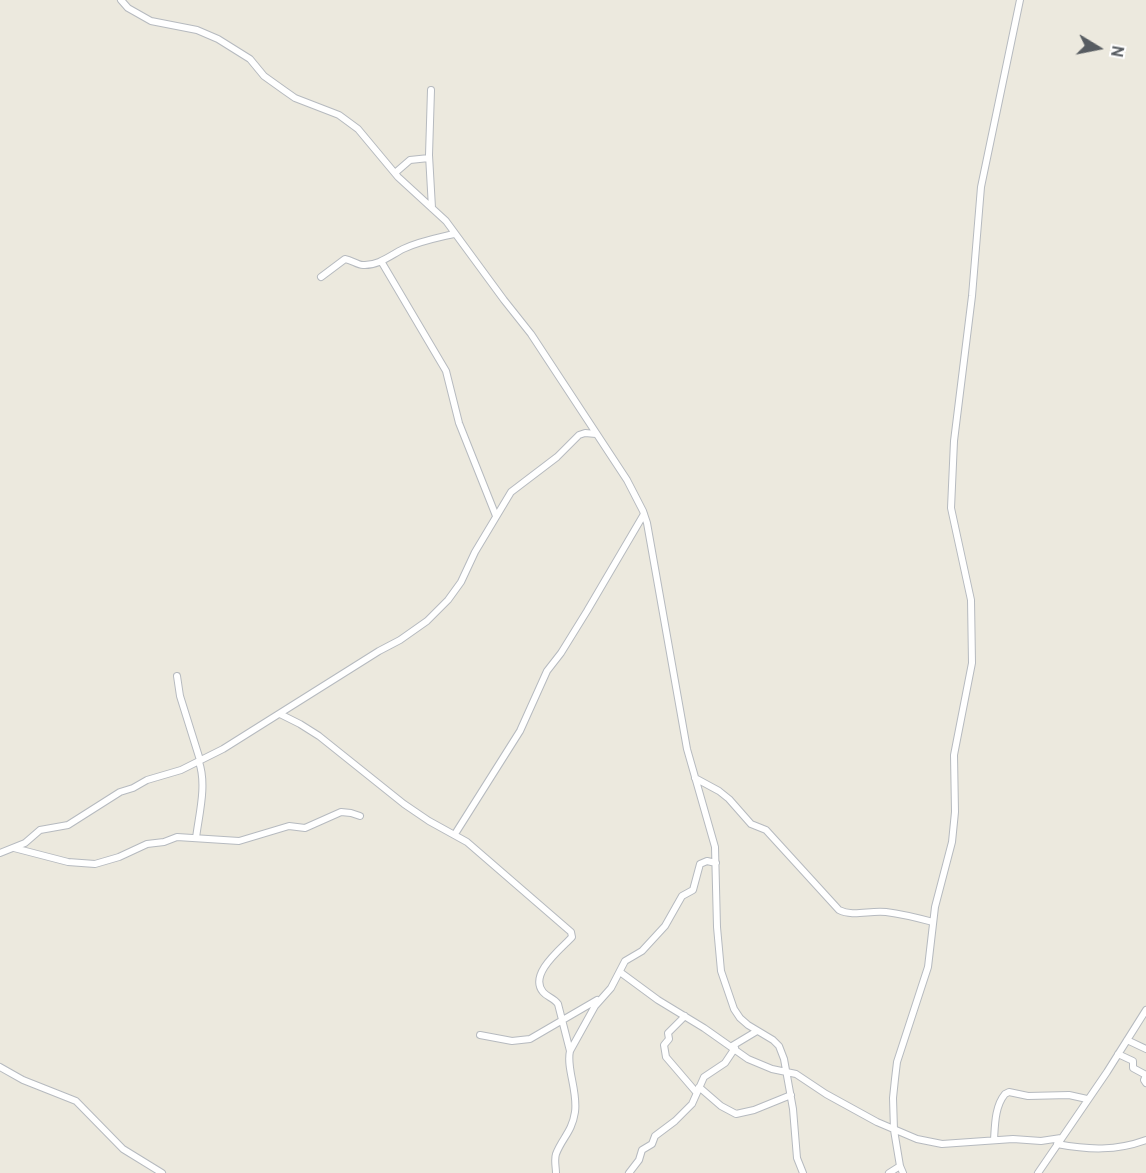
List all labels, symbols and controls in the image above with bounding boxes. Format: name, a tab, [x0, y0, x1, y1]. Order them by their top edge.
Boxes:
north arrow	[1068, 18, 1128, 78]
text: N	[1105, 44, 1127, 59]

